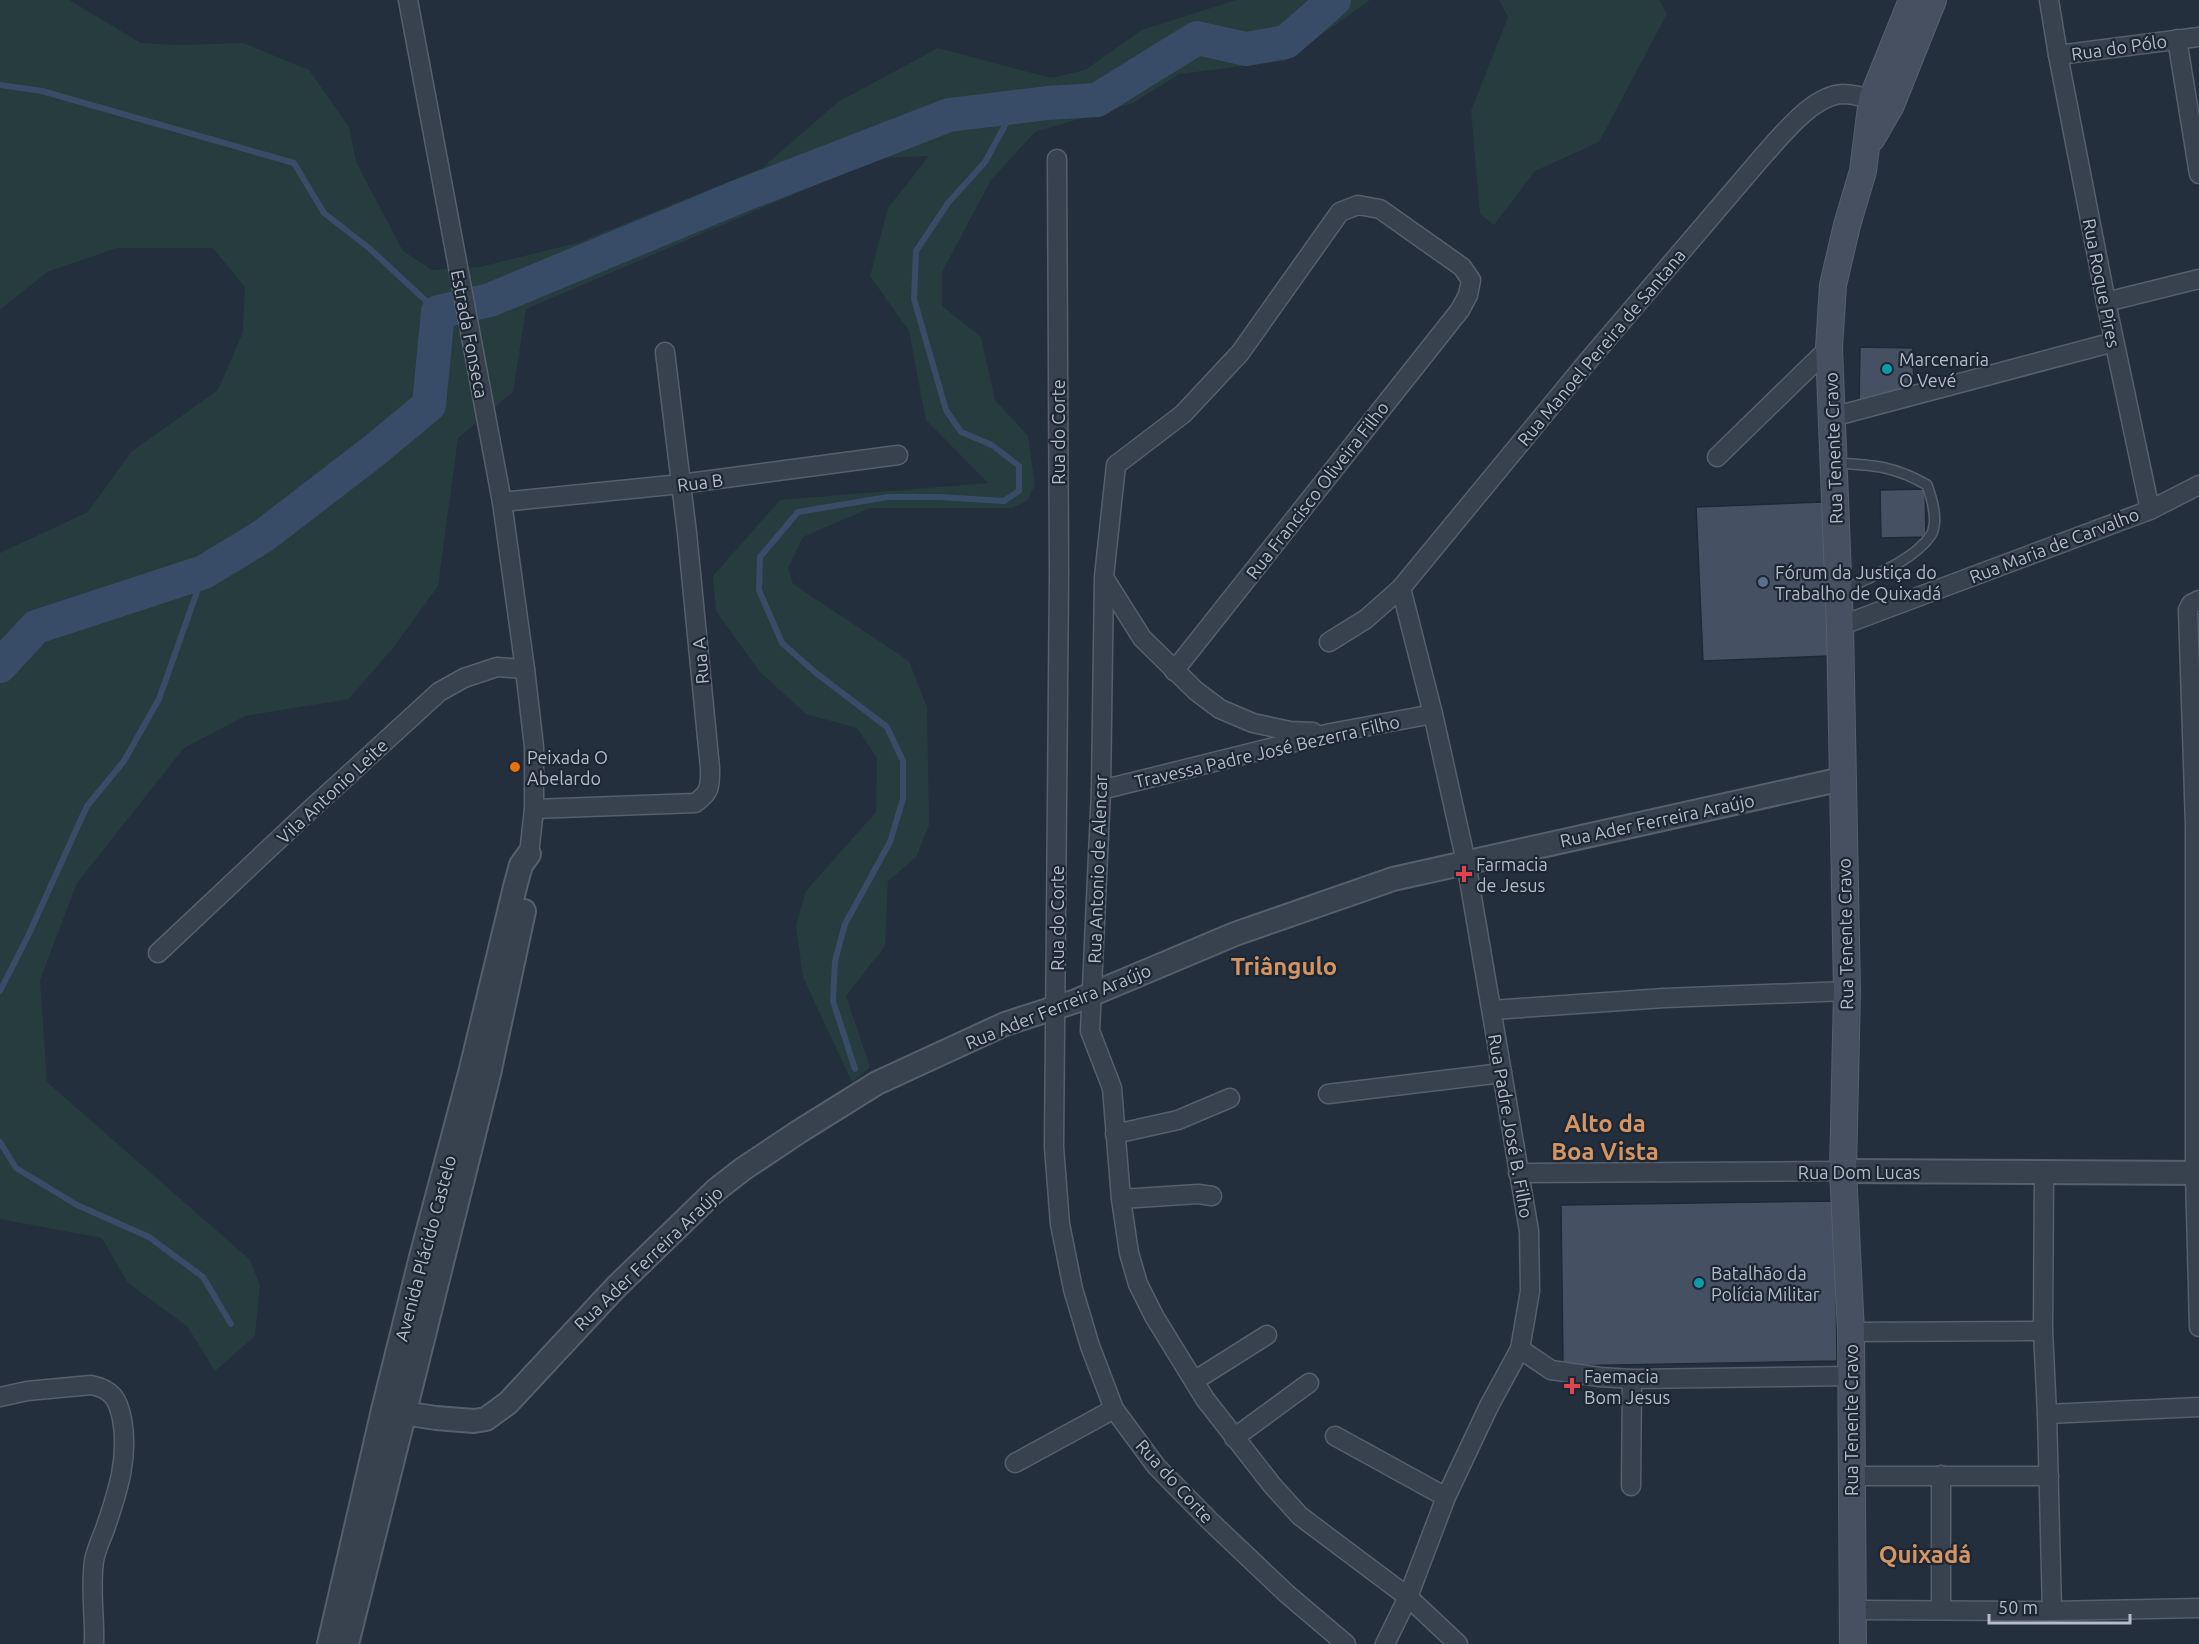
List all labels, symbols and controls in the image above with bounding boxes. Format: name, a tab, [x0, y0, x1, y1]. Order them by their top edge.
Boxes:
street label: Rua do Pólo	[2070, 30, 2168, 64]
street label: Rua Roque Pires	[2080, 217, 2124, 349]
street label: Rua Manoel Pereira de Santana	[1513, 245, 1689, 449]
street label: Estrada Fonseca	[448, 268, 492, 400]
place label: Marcenaria O Vevé	[1899, 349, 1989, 390]
marker: Marcenaria O Vevé	[1880, 362, 1894, 376]
street label: Rua Tenente Cravo	[1820, 372, 1846, 524]
street label: Rua do Corte	[1048, 379, 1068, 485]
street label: Rua Francisco Oliveira Filho	[1242, 397, 1392, 583]
street label: Rua B	[676, 469, 724, 495]
street label: Rua Maria de Carvalho	[1966, 503, 2142, 587]
place label: Fórum da Justiça do Trabalho de Quixadá	[1775, 562, 1941, 604]
marker: Fórum da Justiça do Trabalho de Quixadá	[1756, 575, 1770, 589]
street label: Rua A	[688, 637, 712, 685]
street label: Travessa Padre José Bezerra Filho	[1133, 711, 1401, 791]
street label: Vila Antonio Leite	[273, 735, 391, 847]
place label: Peixada O Abelardo	[527, 747, 608, 788]
marker: Peixada O Abelardo	[508, 760, 522, 774]
street label: Rua Antonio de Alencar	[1084, 774, 1110, 964]
street label: Rua Ader Ferreira Araújo	[1558, 790, 1756, 850]
place label: Farmacia de Jesus	[1476, 854, 1548, 895]
street label: Rua Tenente Cravo	[1834, 858, 1856, 1010]
street label: Rua do Corte	[1047, 865, 1067, 971]
marker: Farmacia de Jesus	[1457, 867, 1471, 881]
district label: Triângulo	[1231, 953, 1337, 980]
street label: Rua Ader Ferreira Araújo	[962, 960, 1154, 1052]
street label: Rua Padre José B. Filho	[1485, 1032, 1537, 1220]
district label: Alto da Boa Vista	[1551, 1110, 1659, 1165]
street label: Avenida Plácido Castelo	[391, 1153, 459, 1343]
street label: Rua Dom Lucas	[1798, 1162, 1920, 1182]
street label: Rua Ader Ferreira Araújo	[570, 1182, 726, 1334]
place label: Batalhão da Polícia Militar	[1711, 1263, 1820, 1304]
marker: Batalhão da Polícia Militar	[1692, 1276, 1706, 1290]
street label: Rua Tenente Cravo	[1841, 1344, 1861, 1496]
place label: Faemacia Bom Jesus	[1584, 1366, 1670, 1407]
marker: Faemacia Bom Jesus	[1565, 1379, 1579, 1393]
street label: Rua do Corte	[1132, 1435, 1218, 1527]
district label: Quixadá	[1879, 1541, 1971, 1568]
scale bar	[1989, 1587, 2130, 1625]
text: 50 m	[1998, 1597, 2038, 1617]

